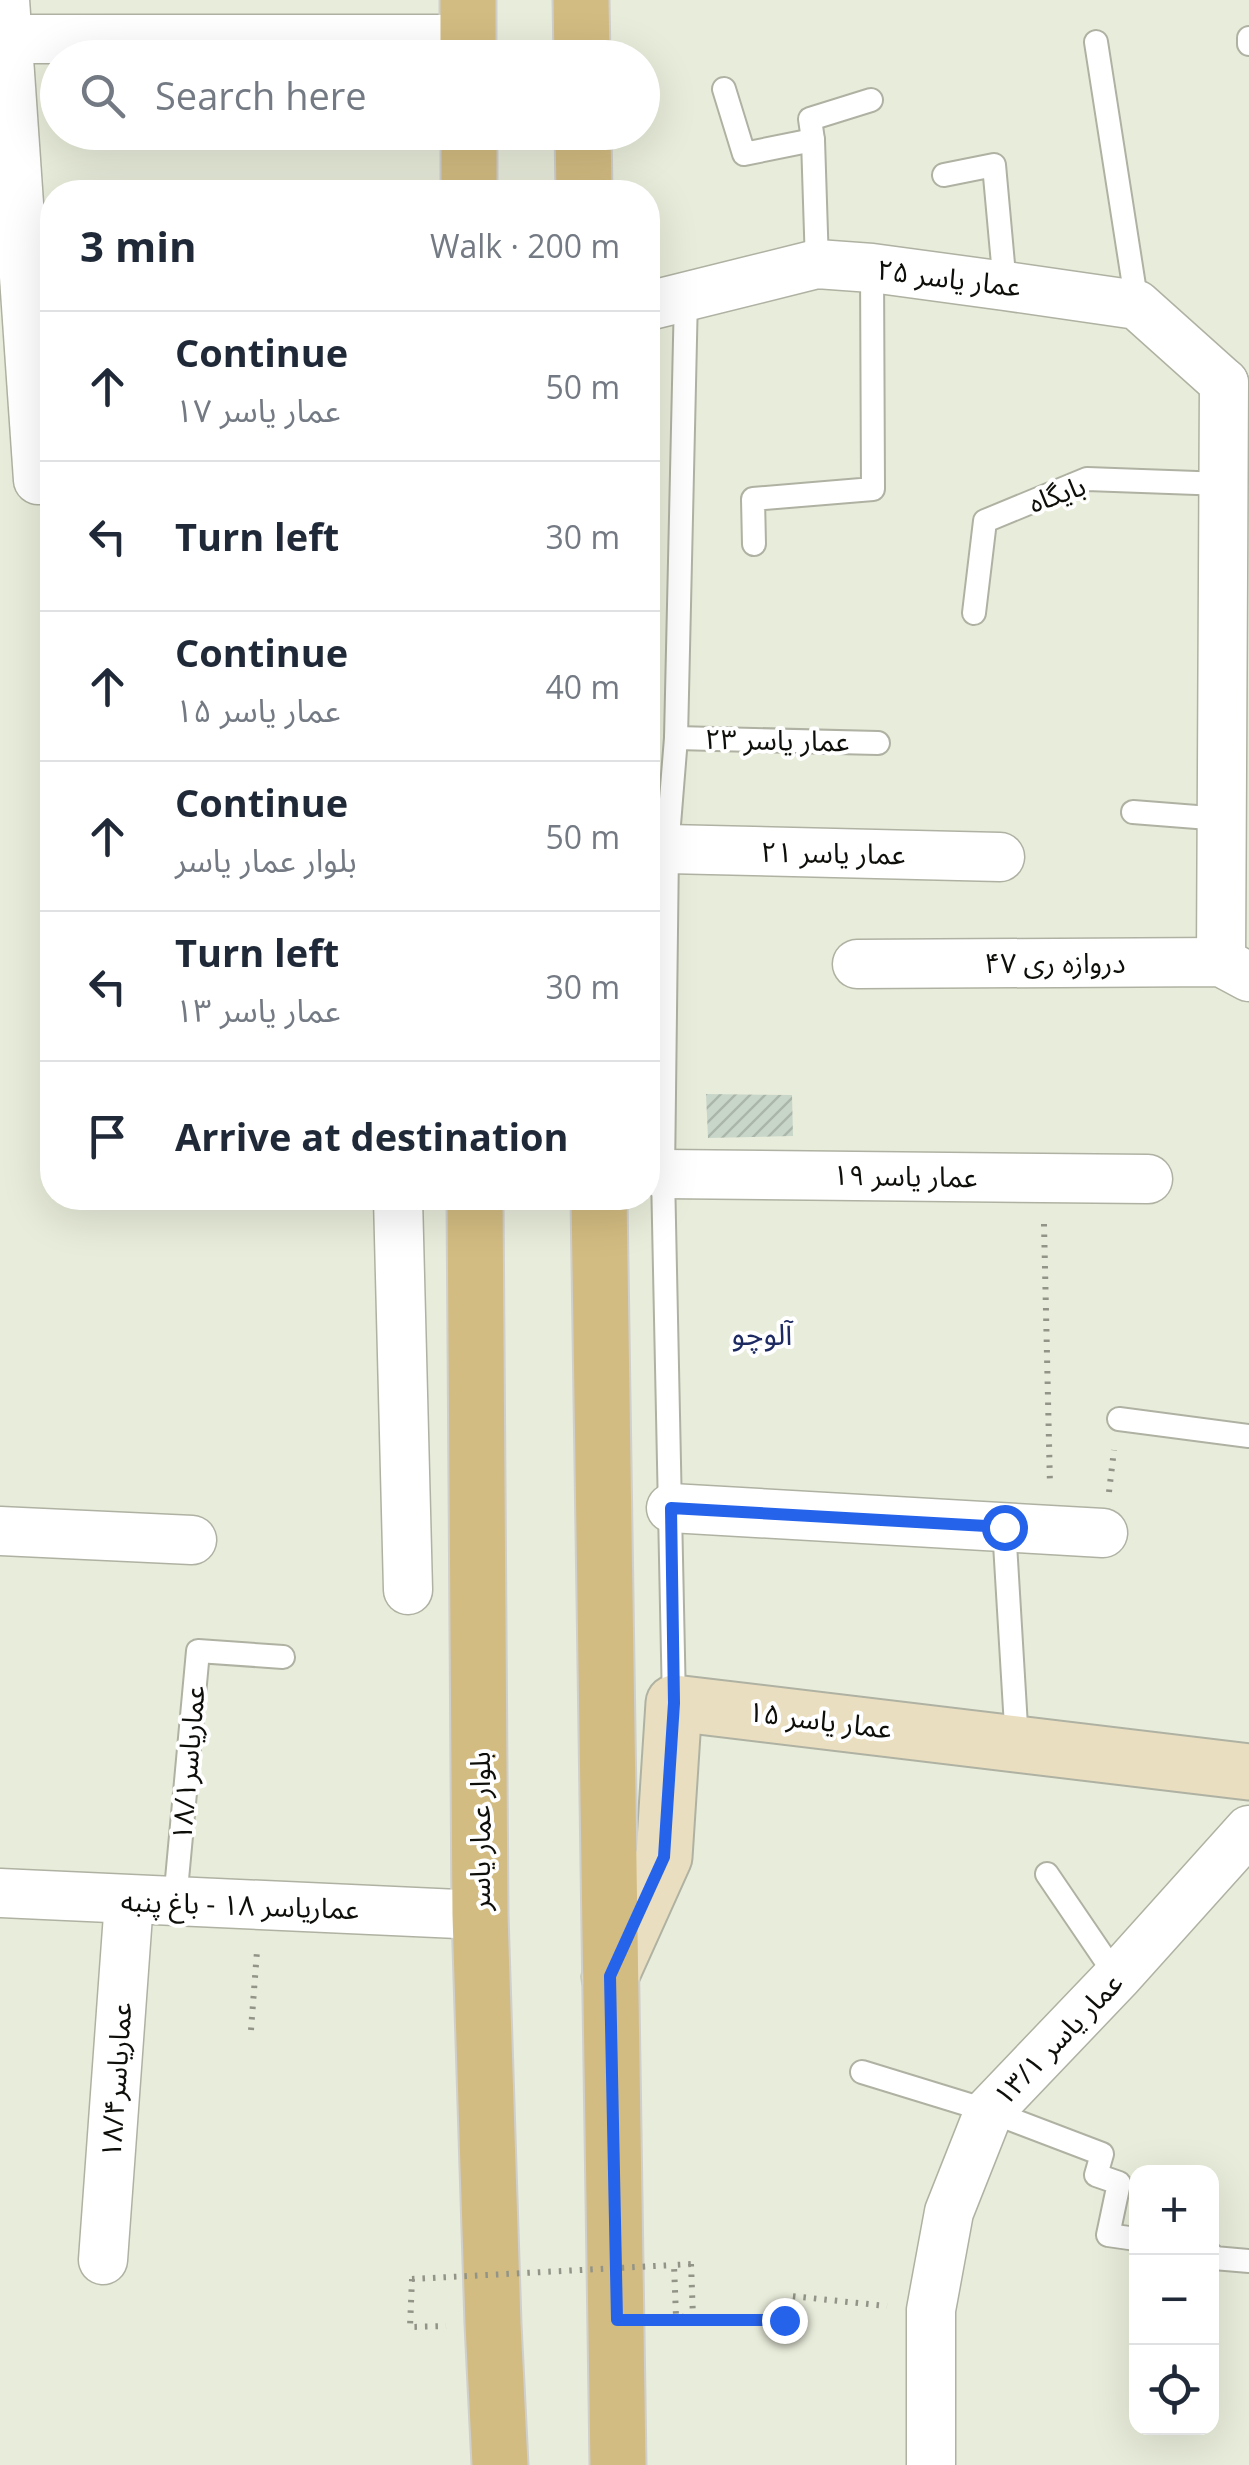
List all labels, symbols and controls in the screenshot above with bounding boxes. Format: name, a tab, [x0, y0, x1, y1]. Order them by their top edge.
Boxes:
search box	[40, 40, 660, 150]
icon: search	[75, 68, 130, 123]
text: Search here	[155, 69, 367, 121]
text: 3 min	[80, 217, 197, 274]
text: Walk · 200 m	[430, 224, 620, 267]
street label: عمار یاسر ۲۵	[875, 249, 1023, 305]
text: Continue	[175, 326, 348, 378]
icon: ahead	[80, 359, 135, 414]
text: 50 m	[545, 365, 620, 408]
text: عمار یاسر ۱۷	[175, 388, 341, 431]
street label: بایگاه	[1023, 465, 1090, 521]
icon: left	[80, 509, 135, 564]
text: Turn left	[175, 510, 339, 562]
text: 30 m	[545, 515, 620, 558]
text: Continue	[175, 626, 348, 678]
icon: ahead	[80, 659, 135, 714]
text: 40 m	[545, 665, 620, 708]
text: عمار یاسر ۱۵	[175, 688, 341, 731]
street label: عمار یاسر ۲۳	[704, 719, 850, 759]
text: Continue	[175, 776, 348, 828]
icon: ahead	[80, 809, 135, 864]
text: 50 m	[545, 815, 620, 858]
street label: عمار یاسر ۲۱	[760, 832, 906, 872]
text: بلوار عمار یاسر	[175, 838, 357, 881]
text: Turn left	[175, 926, 339, 978]
street label: دروازه ری ۴۷	[984, 943, 1126, 981]
icon: left	[80, 959, 135, 1014]
text: 30 m	[545, 965, 620, 1008]
text: عمار یاسر ۱۳	[175, 988, 341, 1031]
icon: arrive	[80, 1109, 135, 1164]
text: Arrive at destination	[175, 1110, 569, 1162]
street label: عمار یاسر ۱۹	[832, 1155, 978, 1195]
district label: آلوچو	[732, 1313, 794, 1354]
route start	[982, 1505, 1028, 1551]
street label: عماریاسر۱۸/۱	[161, 1684, 213, 1842]
street label: عمار یاسر ۱۵	[746, 1691, 894, 1747]
street label: بلوار عمار یاسر	[460, 1752, 498, 1911]
street label: عماریاسر ۱۸ - باغ پنبه	[120, 1881, 360, 1930]
street label: عمار یاسر ۱۳/۱	[984, 1964, 1130, 2113]
street label: عماریاسر۱۸/۴	[91, 2001, 139, 2159]
map controls	[1129, 2165, 1219, 2435]
button: +	[1129, 2165, 1219, 2255]
button: −	[1129, 2255, 1219, 2345]
route end	[762, 2298, 808, 2344]
button: locate	[1129, 2345, 1219, 2435]

